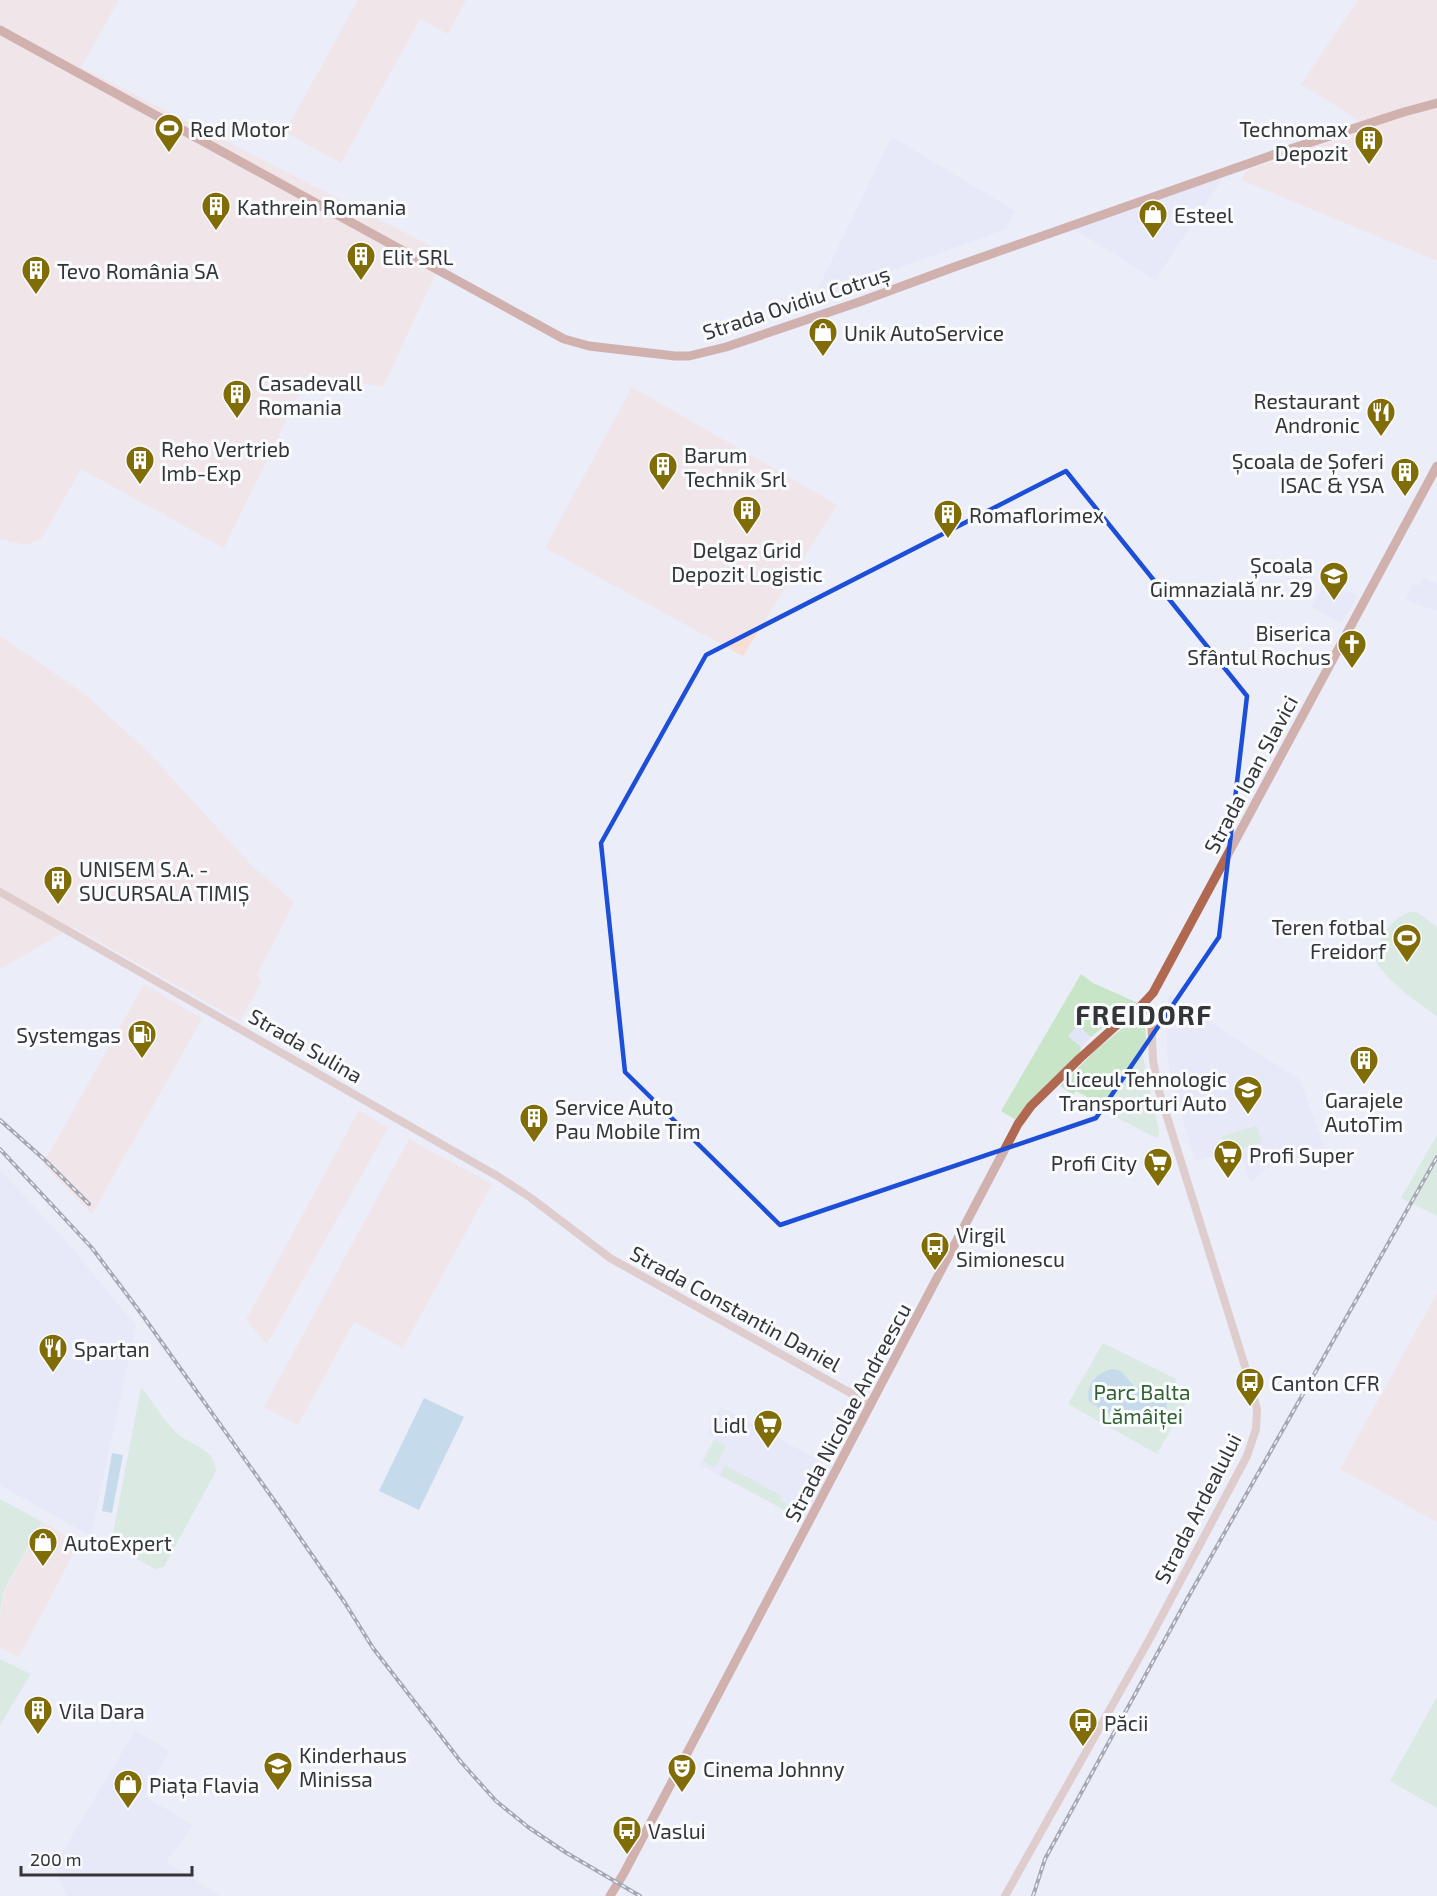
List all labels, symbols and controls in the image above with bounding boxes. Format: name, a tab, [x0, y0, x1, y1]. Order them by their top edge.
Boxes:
sports icon: Red Motor	[153, 112, 185, 154]
place label: Red Motor	[190, 116, 290, 141]
place label: Technomax Depozit	[1239, 116, 1348, 165]
building icon: Technomax Depozit	[1353, 124, 1385, 166]
building icon: Kathrein Romania	[200, 190, 232, 232]
place label: Kathrein Romania	[237, 194, 406, 219]
shop icon: Esteel	[1137, 198, 1169, 240]
place label: Esteel	[1174, 202, 1234, 227]
building icon: Elit SRL	[345, 240, 377, 282]
place label: Elit SRL	[382, 244, 454, 269]
building icon: Tevo România SA	[20, 254, 52, 296]
place label: Tevo România SA	[57, 258, 219, 283]
street label: Strada Ovidiu Cotruș	[699, 260, 893, 346]
shop icon: Unik AutoService	[807, 316, 839, 358]
place label: Unik AutoService	[844, 320, 1004, 345]
place label: Casadevall Romania	[258, 370, 363, 419]
building icon: Casadevall Romania	[221, 378, 253, 420]
place label: Restaurant Andronic	[1254, 388, 1360, 437]
restaurant icon: Restaurant Andronic	[1365, 396, 1397, 438]
place label: Reho Vertrieb Imb-Exp	[161, 436, 290, 485]
place label: Barum Technik Srl	[684, 442, 787, 491]
building icon: Reho Vertrieb Imb-Exp	[124, 444, 156, 486]
place label: Școala de Șoferi ISAC & YSA	[1232, 448, 1384, 497]
building icon: Barum Technik Srl	[647, 450, 679, 492]
building icon: Școala de Șoferi ISAC & YSA	[1389, 456, 1421, 498]
building icon: Delgaz Grid Depozit Logistic	[731, 494, 763, 536]
building icon: Romaflorimex	[932, 498, 964, 540]
place label: Romaflorimex	[969, 502, 1104, 527]
place label: Delgaz Grid Depozit Logistic	[671, 537, 823, 586]
place label: Școala Gimnazială nr. 29	[1150, 552, 1313, 601]
school or university icon: Școala Gimnazială nr. 29	[1318, 560, 1350, 602]
place label: Biserica Sfântul Rochus	[1187, 620, 1331, 669]
church icon: Biserica Sfântul Rochus	[1336, 628, 1368, 670]
street label: Strada Ioan Slavici	[1198, 691, 1302, 857]
place label: UNISEM S.A. - SUCURSALA TIMIȘ	[79, 856, 250, 907]
building icon: UNISEM S.A. - SUCURSALA TIMIȘ	[42, 864, 74, 906]
place label: Teren fotbal Freidorf	[1271, 914, 1387, 963]
sports icon: Teren fotbal Freidorf	[1391, 922, 1423, 964]
district label: FREIDORF	[1075, 998, 1213, 1030]
street label: Strada Sulina	[245, 1002, 367, 1088]
fuel station icon: Systemgas	[126, 1018, 158, 1060]
place label: Systemgas	[16, 1022, 121, 1047]
building icon: Garajele AutoTim	[1348, 1044, 1380, 1086]
place label: Liceul Tehnologic Transporturi Auto	[1059, 1066, 1227, 1115]
school or university icon: Liceul Tehnologic Transporturi Auto	[1232, 1074, 1264, 1116]
place label: Garajele AutoTim	[1325, 1087, 1403, 1136]
place label: Service Auto Pau Mobile Tim	[555, 1094, 701, 1143]
building icon: Service Auto Pau Mobile Tim	[518, 1102, 550, 1144]
supermarket icon: Profi Super	[1212, 1138, 1244, 1180]
place label: Profi Super	[1249, 1142, 1355, 1167]
supermarket icon: Profi City	[1142, 1146, 1174, 1188]
place label: Profi City	[1051, 1150, 1137, 1175]
place label: Virgil Simionescu	[956, 1222, 1065, 1271]
bus stop icon: Virgil Simionescu	[919, 1230, 951, 1272]
street label: Strada Constantin Daniel	[626, 1240, 846, 1377]
street label: Strada Nicolae Andreescu	[779, 1298, 915, 1526]
restaurant icon: Spartan	[37, 1332, 69, 1374]
place label: Spartan	[74, 1336, 150, 1361]
bus stop icon: Canton CFR	[1234, 1366, 1266, 1408]
place label: Canton CFR	[1271, 1370, 1380, 1395]
park label: Parc Balta Lămâiței	[1093, 1379, 1191, 1430]
supermarket icon: Lidl	[752, 1408, 784, 1450]
place label: Lidl	[713, 1412, 748, 1437]
street label: Strada Ardealului	[1148, 1429, 1246, 1587]
shop icon: AutoExpert	[27, 1526, 59, 1568]
place label: AutoExpert	[64, 1530, 172, 1555]
building icon: Vila Dara	[22, 1694, 54, 1736]
place label: Vila Dara	[59, 1698, 145, 1723]
bus stop icon: Păcii	[1067, 1706, 1099, 1748]
place label: Păcii	[1104, 1710, 1149, 1735]
place label: Kinderhaus Minissa	[299, 1742, 407, 1791]
school or university icon: Kinderhaus Minissa	[262, 1750, 294, 1792]
theatre icon: Cinema Johnny	[666, 1752, 698, 1794]
place label: Cinema Johnny	[703, 1756, 845, 1781]
shop icon: Piața Flavia	[112, 1768, 144, 1810]
place label: Piața Flavia	[149, 1772, 259, 1799]
bus stop icon: Vaslui	[611, 1814, 643, 1856]
place label: Vaslui	[648, 1818, 706, 1843]
scale bar	[21, 1839, 192, 1877]
text: 200 m	[30, 1848, 82, 1870]

